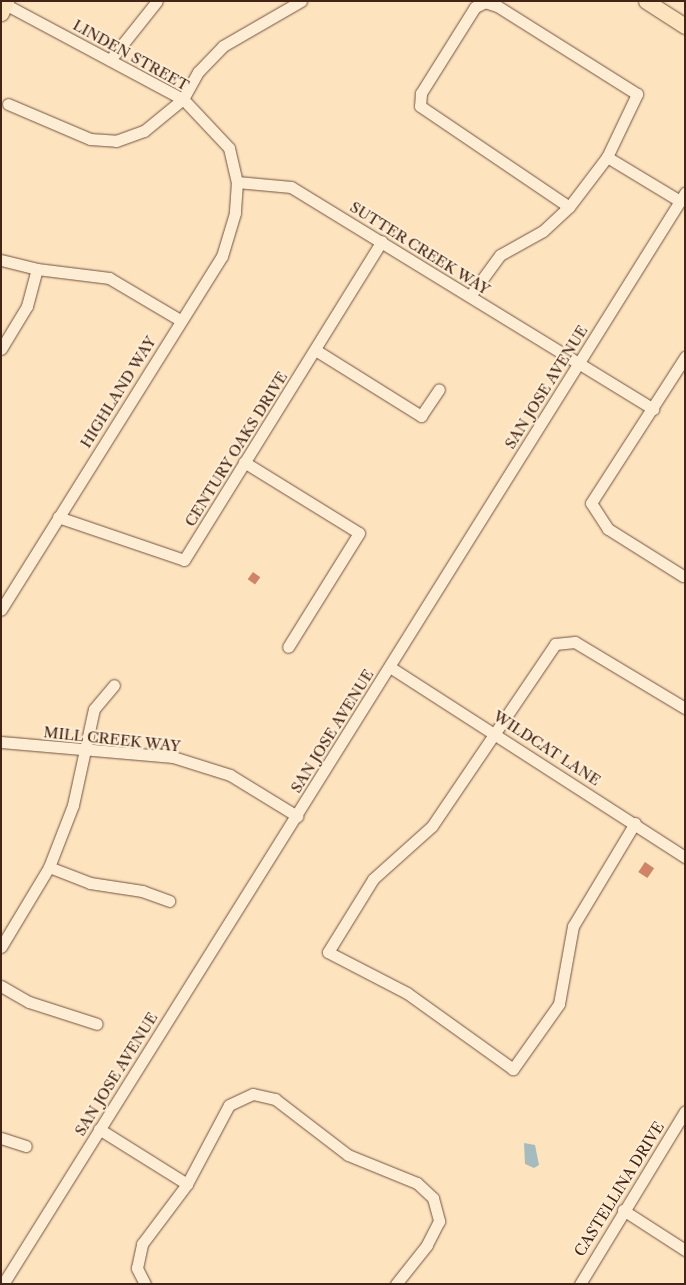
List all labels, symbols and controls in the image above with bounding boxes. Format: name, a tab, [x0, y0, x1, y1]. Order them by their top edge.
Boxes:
street label: LINDEN STREET	[70, 16, 192, 94]
street label: SUTTER CREEK WAY	[346, 197, 494, 299]
street label: SAN JOSE AVENUE	[501, 322, 591, 452]
street label: HIGHLAND WAY	[76, 333, 160, 451]
street label: CENTURY OAKS DRIVE	[181, 368, 291, 530]
street label: SAN JOSE AVENUE	[287, 666, 377, 796]
street label: WILDCAT LANE	[490, 707, 604, 789]
street label: MILL CREEK WAY	[42, 723, 182, 755]
street label: SAN JOSE AVENUE	[71, 1009, 161, 1139]
street label: CASTELLINA DRIVE	[570, 1118, 668, 1260]

